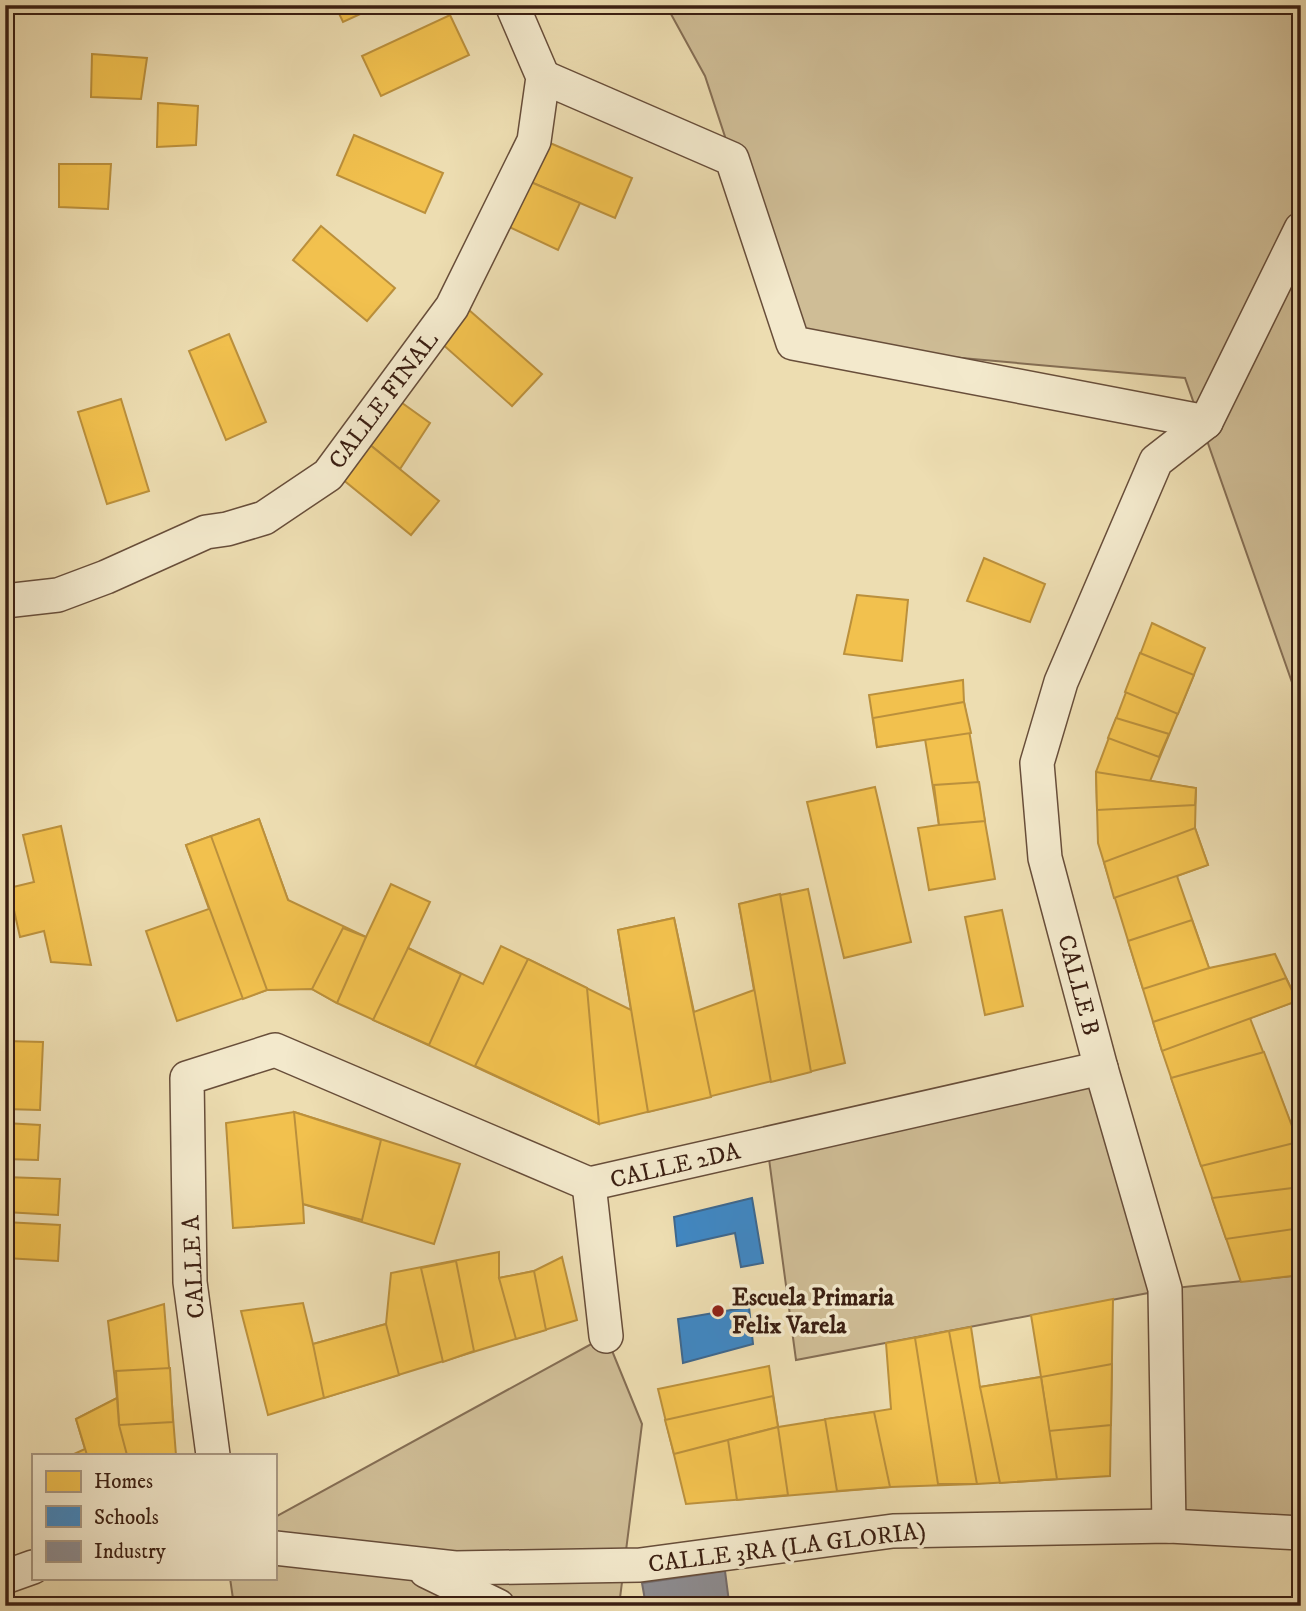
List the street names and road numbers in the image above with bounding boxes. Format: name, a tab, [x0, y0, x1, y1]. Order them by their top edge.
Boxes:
street label: CALLE FINAL	[322, 326, 445, 475]
street label: CALLE B	[1050, 932, 1106, 1039]
street label: CALLE 2DA	[607, 1136, 744, 1196]
street label: CALLE A	[176, 1214, 212, 1319]
street label: CALLE 3RA (LA GLORIA)	[647, 1516, 928, 1580]

